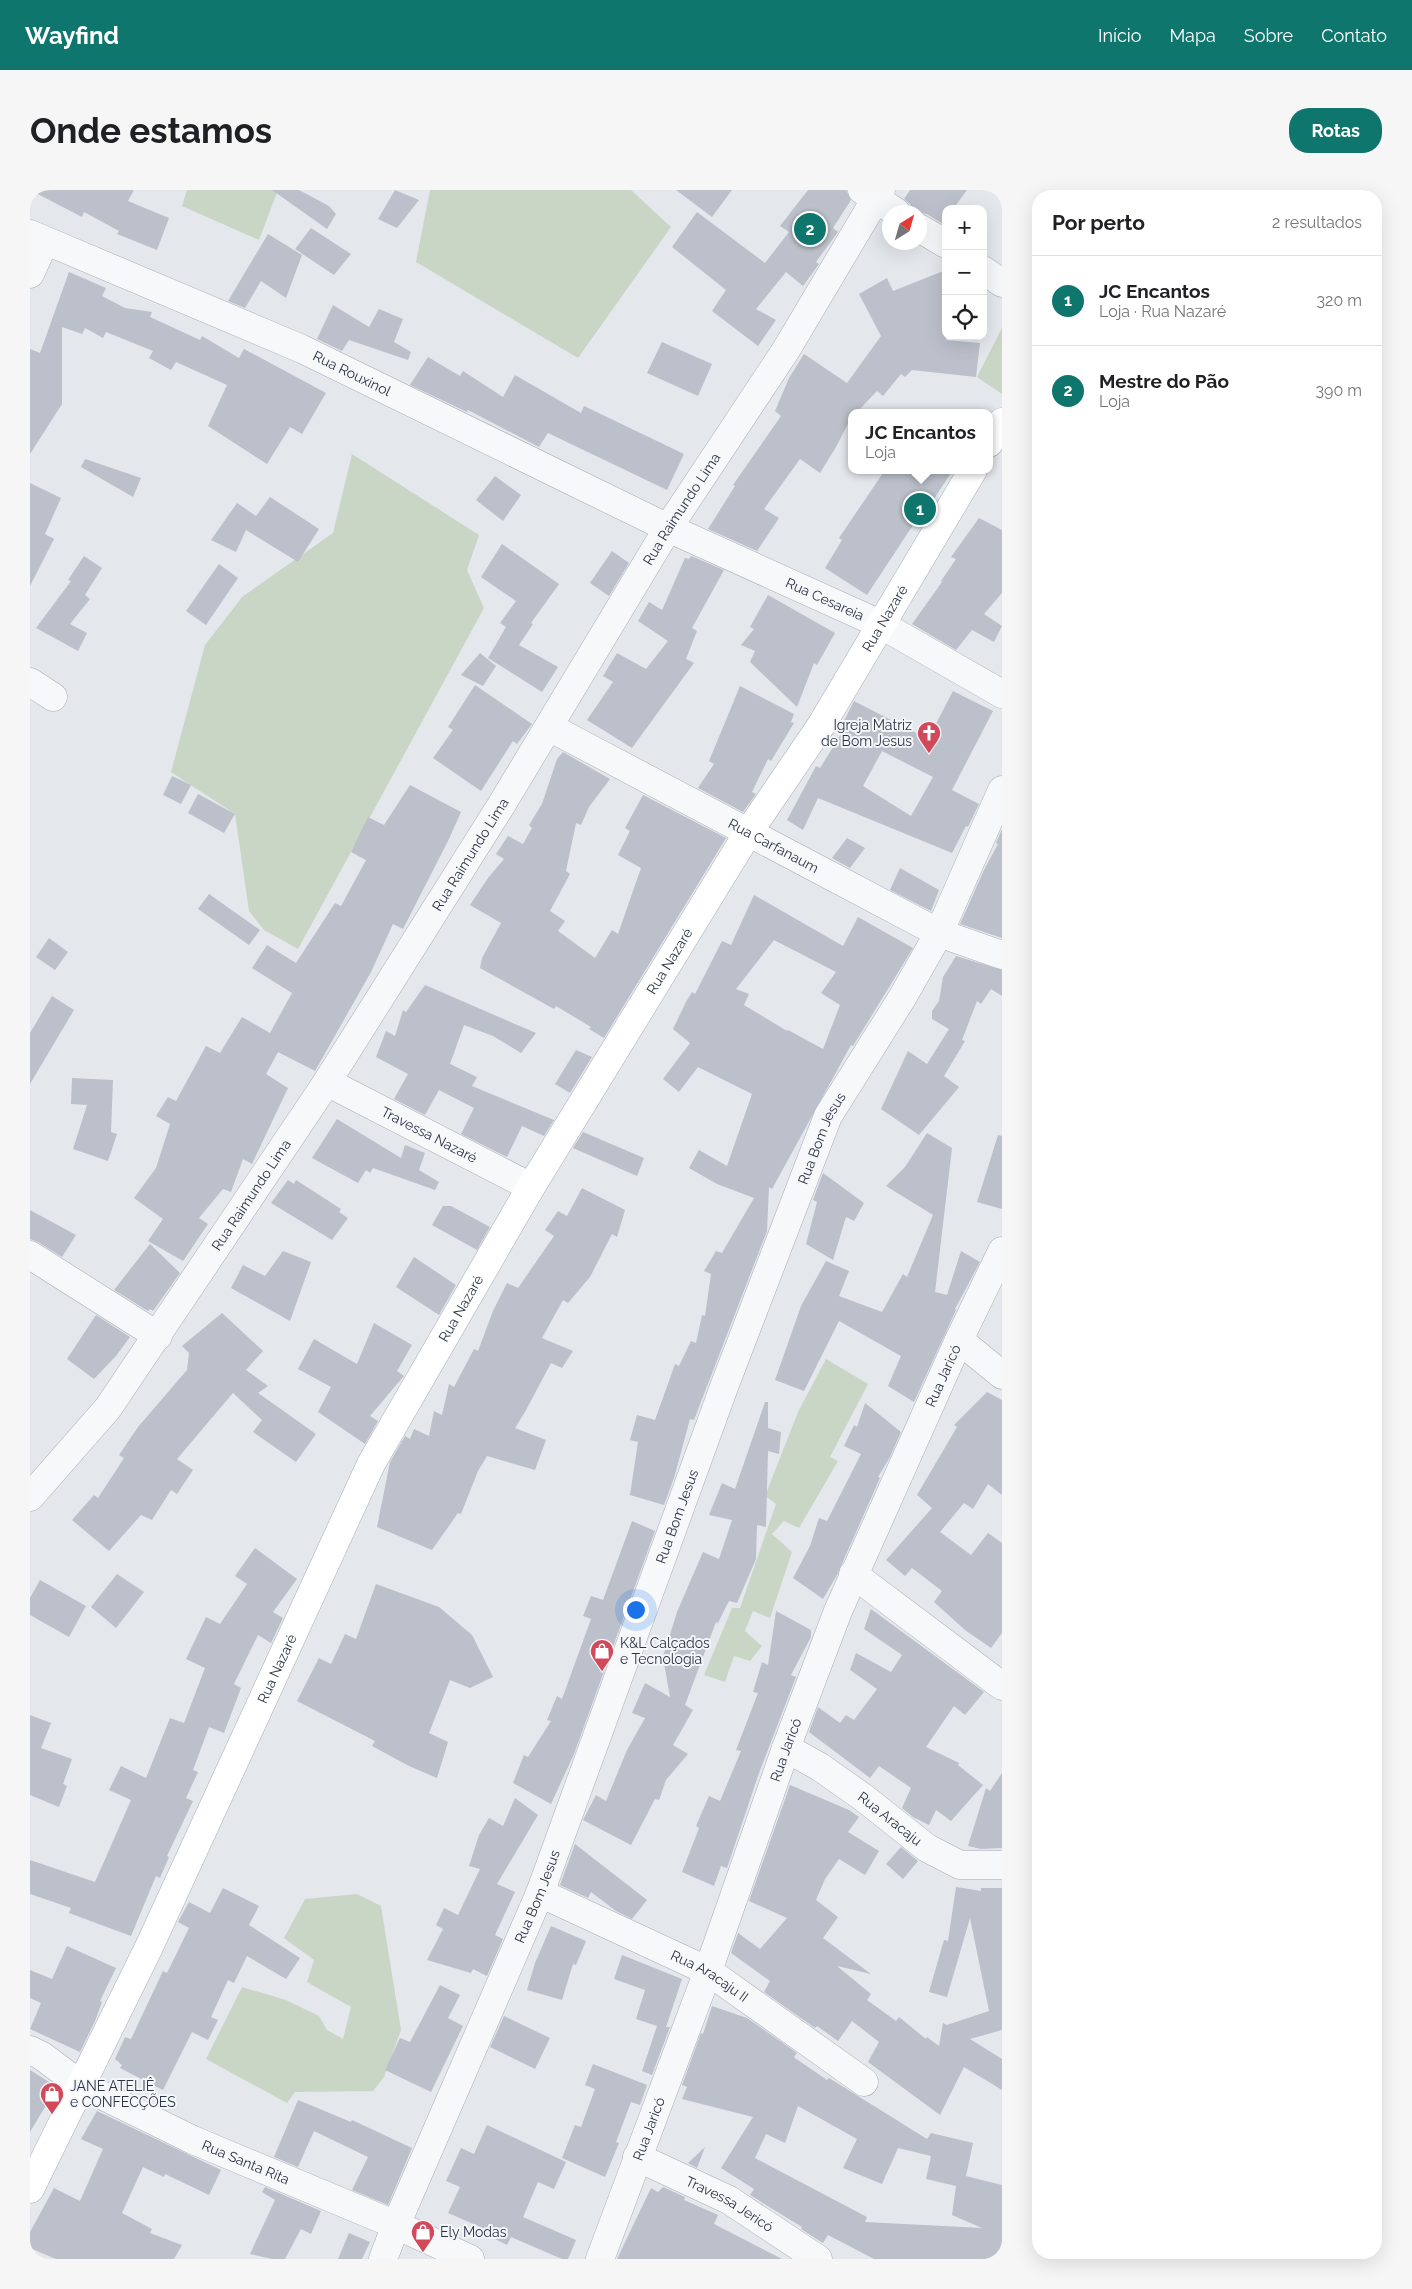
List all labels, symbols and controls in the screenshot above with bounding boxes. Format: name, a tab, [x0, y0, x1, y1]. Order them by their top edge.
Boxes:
text: Wayfind	[25, 21, 119, 50]
text: Início	[1098, 25, 1141, 46]
text: Mapa	[1169, 25, 1216, 46]
text: Sobre	[1244, 25, 1293, 46]
text: Contato	[1321, 25, 1387, 46]
button: Rotas	[1289, 108, 1382, 153]
text: Onde estamos	[30, 110, 272, 151]
north arrow	[882, 205, 927, 250]
map controls	[942, 205, 987, 340]
button: +	[942, 205, 987, 250]
pin: 2	[794, 210, 826, 248]
text: Por perto	[1052, 210, 1145, 235]
text: 2 resultados	[1272, 213, 1362, 232]
button: −	[942, 250, 987, 295]
text: JC Encantos	[1099, 280, 1210, 302]
text: 1	[1064, 291, 1072, 310]
text: 320 m	[1317, 291, 1362, 310]
button: locate	[942, 295, 987, 340]
text: Loja · Rua Nazaré	[1099, 302, 1226, 321]
street label: Rua Rouxinol	[310, 348, 394, 399]
text: Mestre do Pão	[1099, 370, 1229, 392]
text: 2	[1063, 381, 1073, 400]
text: 390 m	[1316, 381, 1362, 400]
text: Loja	[1099, 392, 1130, 411]
popup	[848, 409, 993, 474]
text: JC Encantos	[865, 421, 976, 443]
text: Loja	[865, 443, 896, 462]
street label: Rua Raimundo Lima	[640, 450, 724, 568]
pin: 1	[904, 490, 936, 528]
street label: Rua Cesareia	[783, 574, 867, 624]
street label: Rua Nazaré	[859, 582, 911, 654]
place label: Igreja Matriz de Bom Jesus	[821, 717, 912, 749]
church icon: Igreja Matriz de Bom Jesus	[916, 720, 942, 754]
street label: Rua Raimundo Lima	[429, 795, 512, 914]
street label: Rua Carfanaum	[726, 815, 822, 876]
street label: Rua Nazaré	[643, 925, 696, 997]
street label: Rua Bom Jesus	[795, 1089, 849, 1187]
street label: Travessa Nazaré	[379, 1103, 480, 1166]
street label: Rua Raimundo Lima	[208, 1136, 294, 1253]
street label: Rua Nazaré	[435, 1272, 486, 1345]
street label: Rua Jaricó	[922, 1342, 964, 1409]
street label: Rua Bom Jesus	[652, 1467, 701, 1566]
your location	[623, 1597, 649, 1623]
street label: Rua Nazaré	[254, 1632, 300, 1706]
place label: K&L Calçados e Tecnologia	[620, 1635, 710, 1667]
shop icon: K&L Calçados e Tecnologia	[589, 1638, 615, 1672]
street label: Rua Jaricó	[767, 1716, 805, 1784]
street label: Rua Aracaju	[855, 1788, 925, 1849]
street label: Rua Bom Jesus	[511, 1848, 563, 1946]
street label: Rua Aracaju II	[668, 1947, 751, 2005]
place label: JANE ATELIÊ e CONFECÇÕES	[70, 2077, 176, 2110]
shop icon: JANE ATELIÊ e CONFECÇÕES	[39, 2081, 65, 2115]
street label: Rua Jaricó	[630, 2095, 668, 2163]
street label: Rua Santa Rita	[200, 2137, 292, 2187]
street label: Travessa Jericó	[683, 2173, 776, 2235]
shop icon: Ely Modas	[410, 2219, 436, 2253]
place label: Ely Modas	[440, 2224, 507, 2240]

